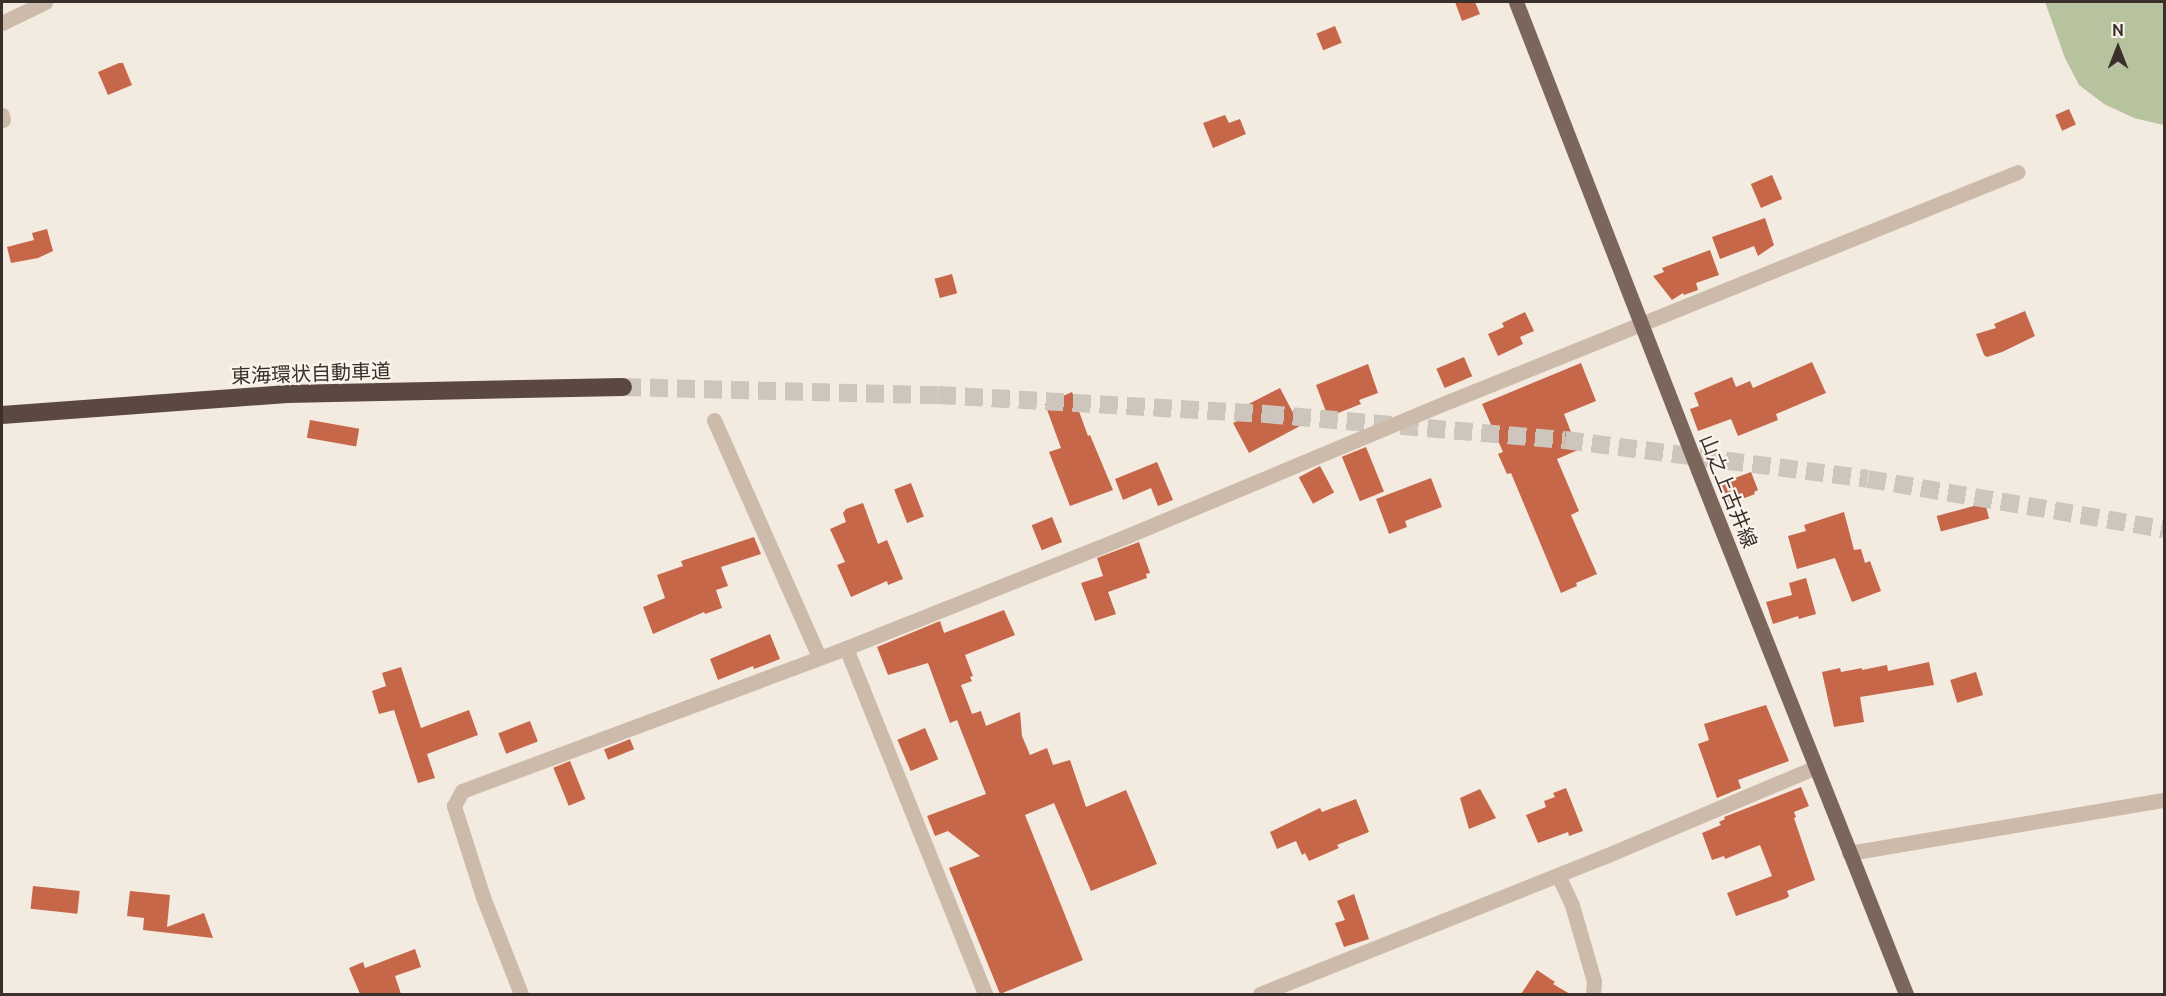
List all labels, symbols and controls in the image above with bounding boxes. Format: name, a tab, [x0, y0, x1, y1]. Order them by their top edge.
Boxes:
north arrow	[2088, 18, 2148, 78]
text: N	[2112, 21, 2124, 39]
street label: 東海環状自動車道	[231, 358, 391, 388]
street label: 山之上古井線	[1695, 431, 1763, 551]

